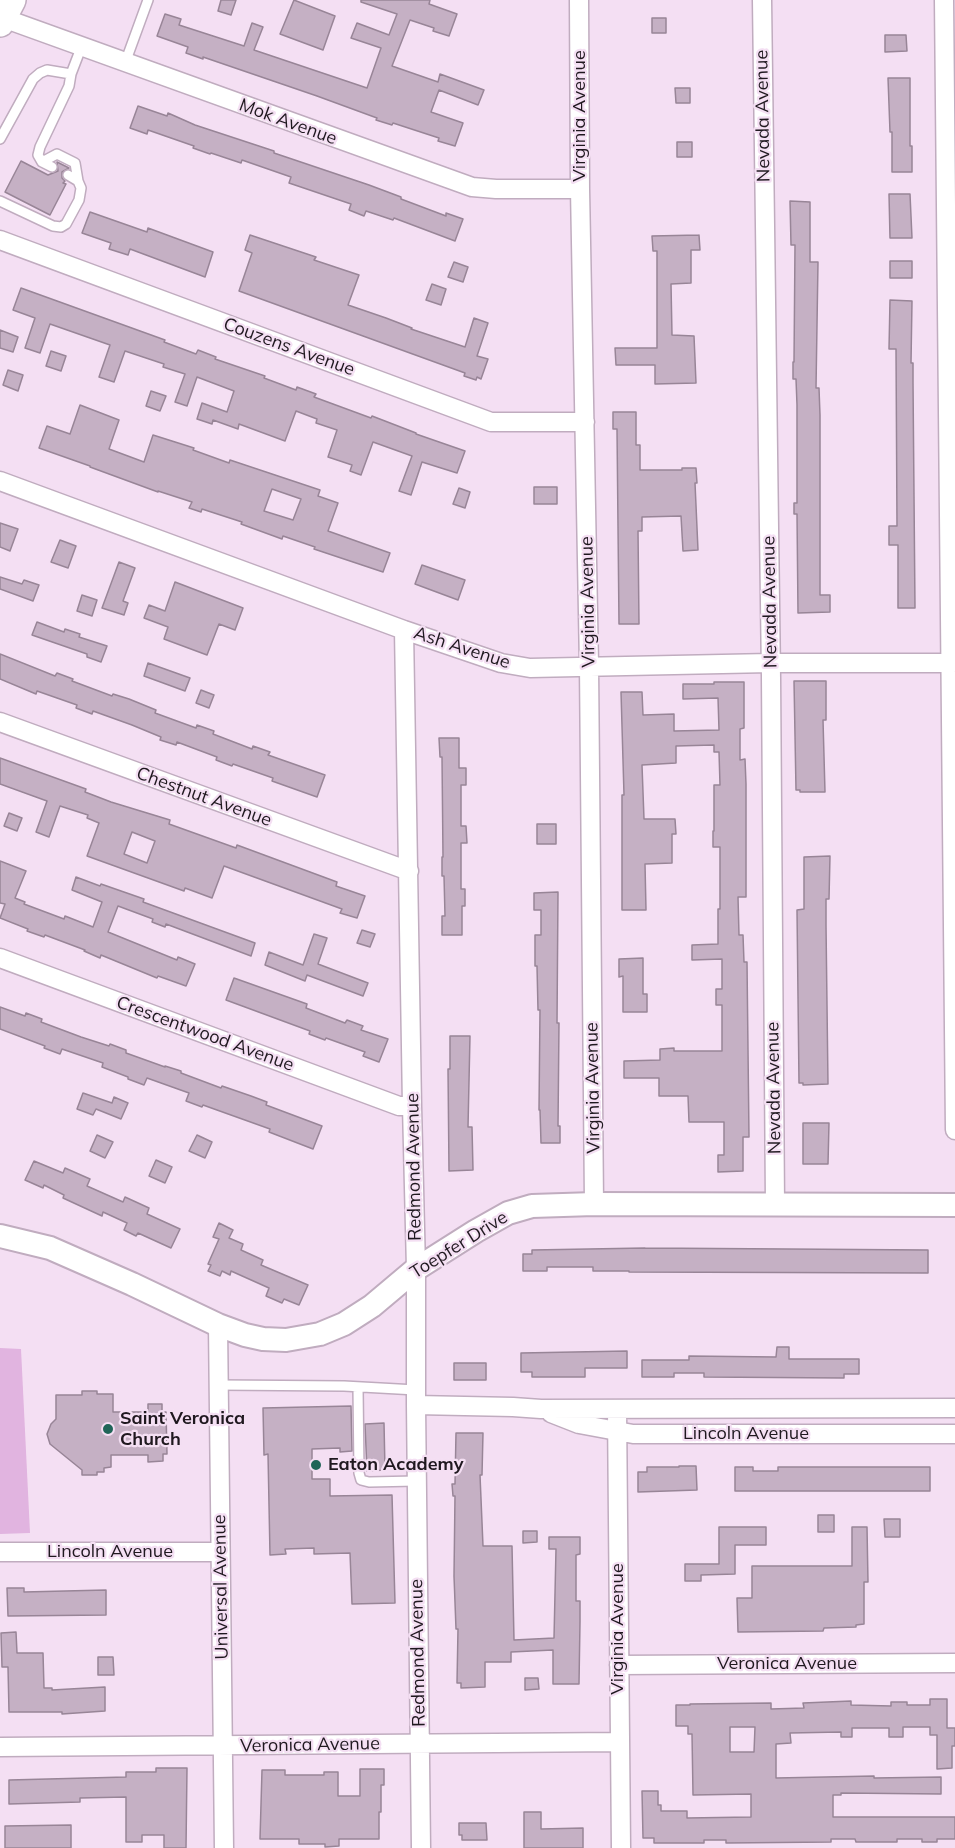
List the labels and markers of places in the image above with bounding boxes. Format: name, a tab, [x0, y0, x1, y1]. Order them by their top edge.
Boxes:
place label: Saint Veronica Church	[120, 1408, 245, 1450]
marker: Saint Veronica Church	[101, 1422, 115, 1436]
place label: Eaton Academy	[328, 1454, 463, 1476]
marker: Eaton Academy	[309, 1458, 323, 1472]

